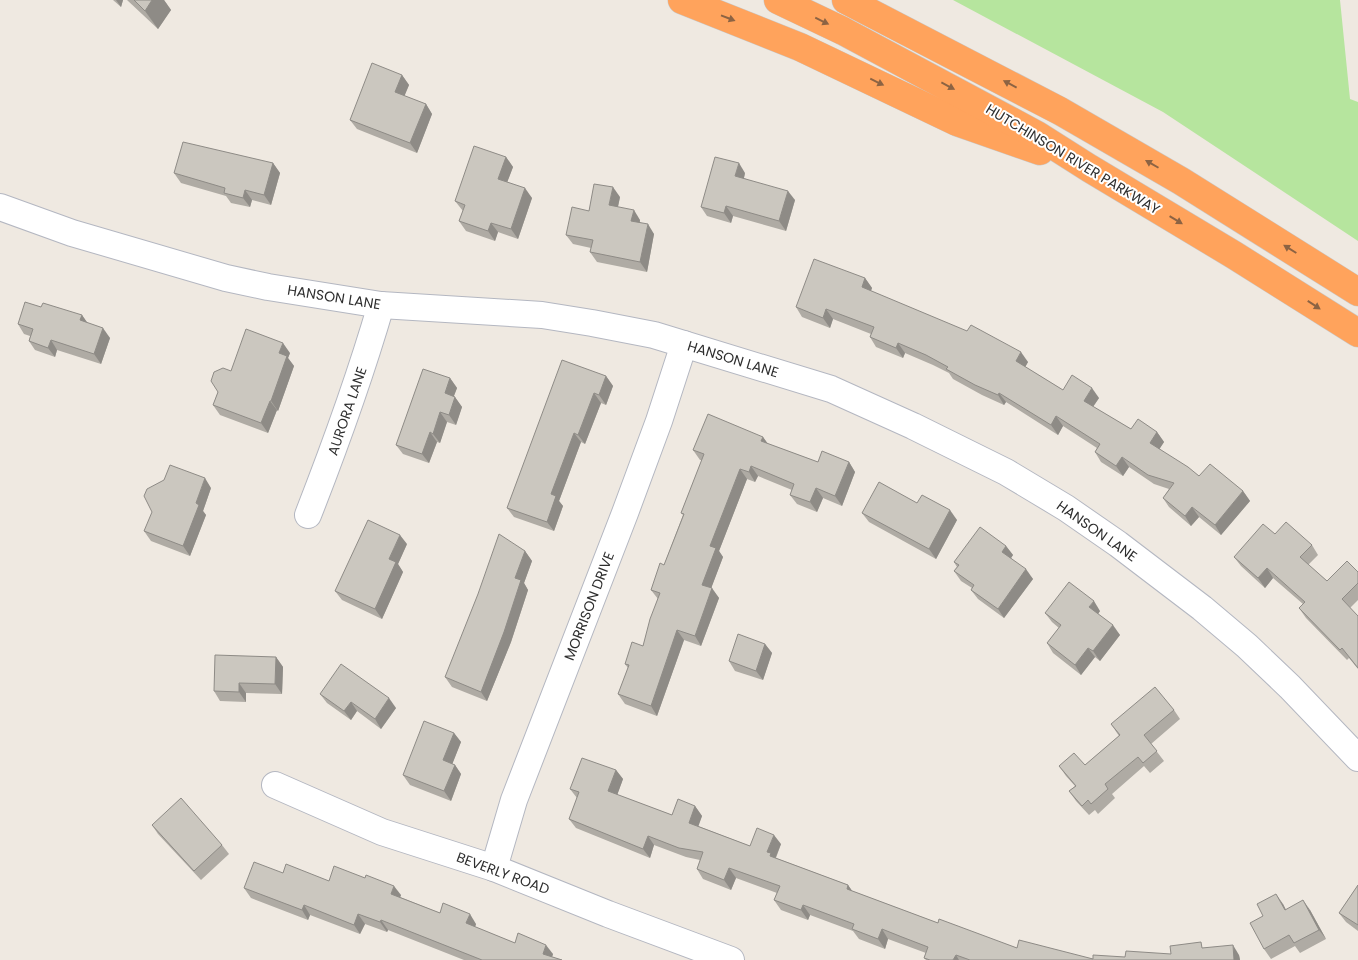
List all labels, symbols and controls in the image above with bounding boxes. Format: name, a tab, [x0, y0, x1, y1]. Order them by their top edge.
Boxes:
one-way arrow	[720, 14, 735, 22]
one-way arrow	[815, 17, 830, 25]
one-way arrow	[869, 78, 884, 86]
one-way arrow	[1003, 80, 1017, 89]
one-way arrow	[941, 82, 956, 90]
street label: HUTCHINSON RIVER PARKWAY	[982, 99, 1164, 219]
one-way arrow	[1145, 159, 1159, 168]
one-way arrow	[1170, 216, 1183, 225]
one-way arrow	[1284, 244, 1297, 254]
street label: HANSON LANE	[286, 280, 382, 314]
one-way arrow	[1308, 301, 1321, 310]
street label: HANSON LANE	[685, 336, 781, 382]
street label: AURORA LANE	[322, 364, 372, 458]
street label: HANSON LANE	[1053, 496, 1141, 566]
street label: MORRISON DRIVE	[559, 549, 619, 663]
street label: BEVERLY ROAD	[454, 847, 552, 899]

